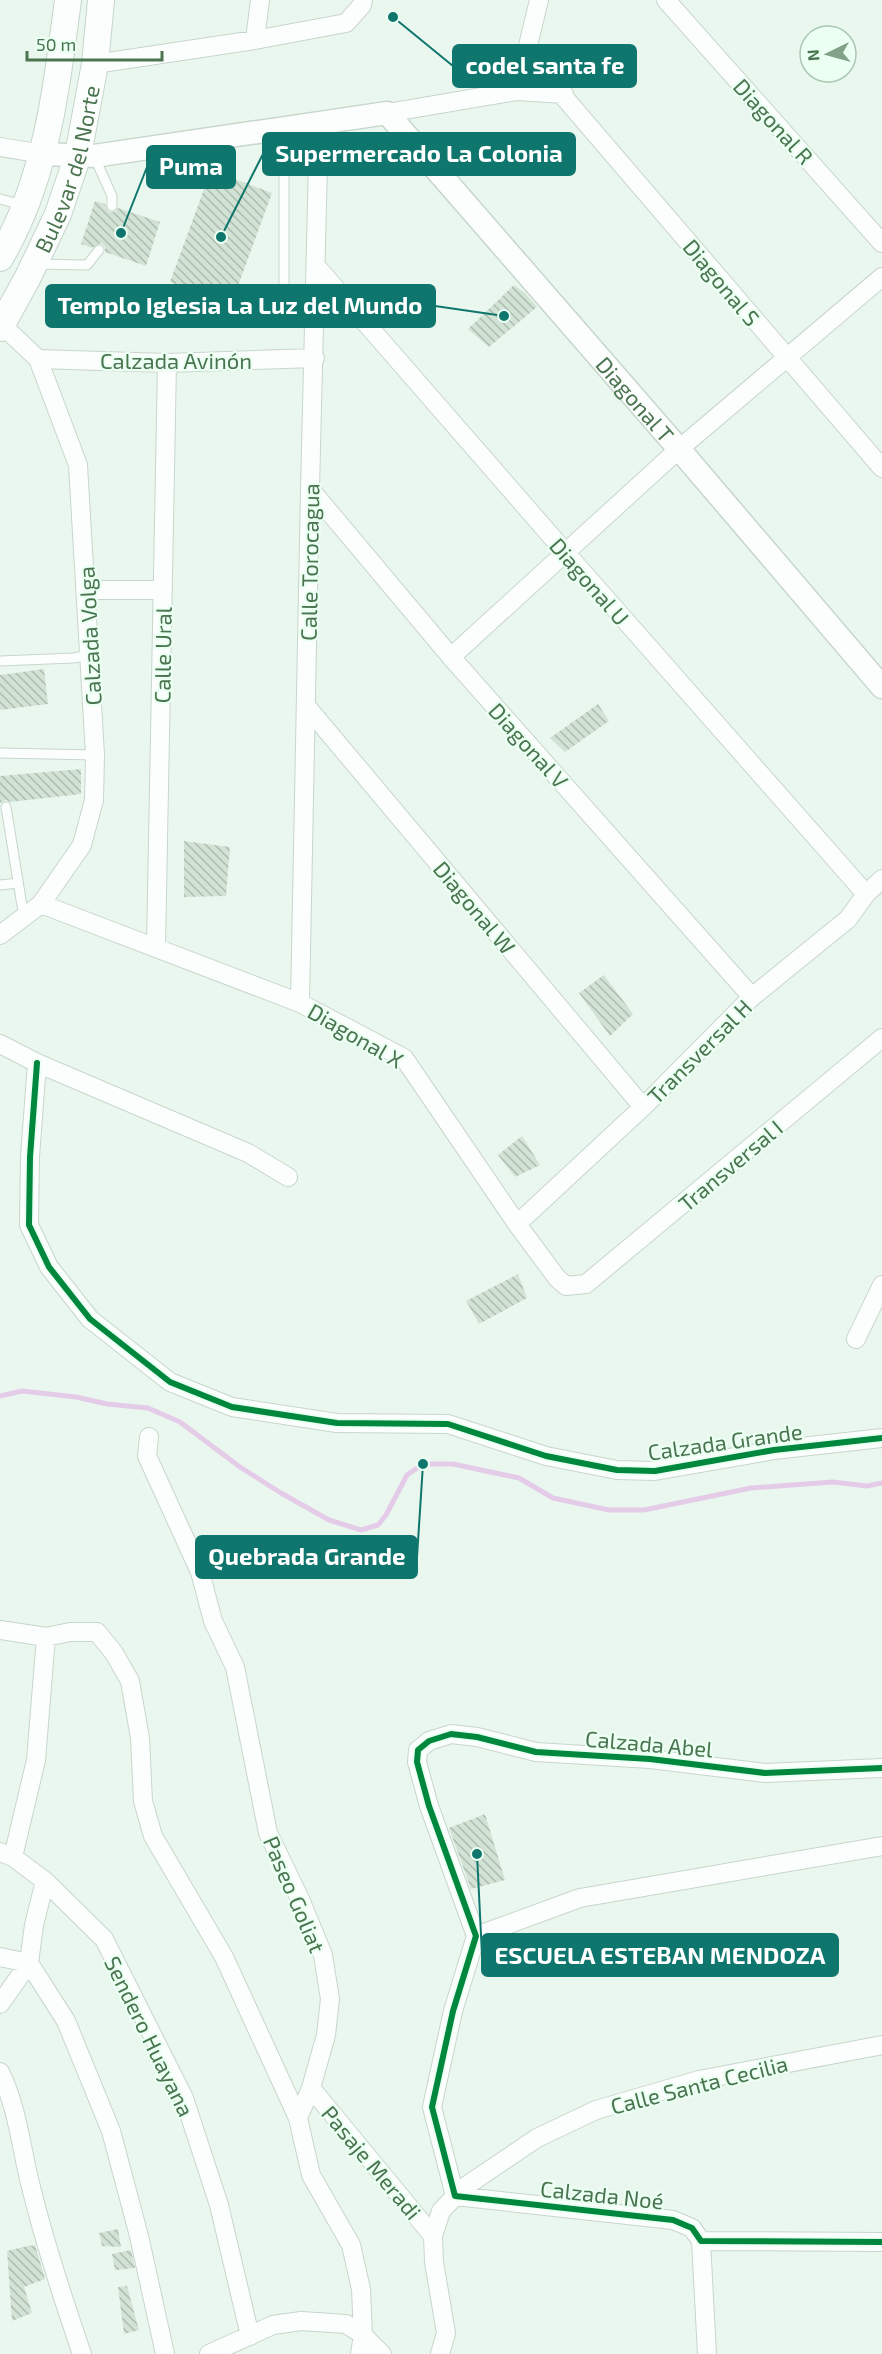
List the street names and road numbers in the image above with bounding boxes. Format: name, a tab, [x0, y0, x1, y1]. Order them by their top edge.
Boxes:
street label: Diagonal R	[729, 73, 819, 169]
street label: Bulevar del Norte	[29, 83, 104, 256]
street label: Diagonal S	[678, 233, 766, 331]
street label: Calzada Avinón	[100, 347, 252, 373]
street label: Diagonal T	[591, 351, 680, 447]
street label: Calle Torocagua	[295, 483, 323, 641]
street label: Diagonal U	[545, 532, 635, 630]
street label: Calzada Volga	[72, 566, 106, 706]
street label: Calle Ural	[148, 606, 176, 703]
street label: Diagonal V	[484, 697, 574, 793]
street label: Diagonal W	[429, 855, 521, 959]
street label: Transversal H	[642, 994, 756, 1108]
street label: Diagonal X	[304, 997, 408, 1073]
street label: Transversal I	[673, 1114, 787, 1216]
street label: Calzada Grande	[646, 1417, 804, 1465]
street label: Calzada Abel	[584, 1724, 714, 1762]
street label: Paseo Goliat	[259, 1832, 331, 1956]
street label: Sendero Huayana	[100, 1952, 200, 2120]
street label: Calle Santa Cecilia	[608, 2049, 790, 2119]
street label: Pasaje Meradi	[316, 2100, 427, 2225]
street label: Calzada Noé	[539, 2175, 665, 2213]

